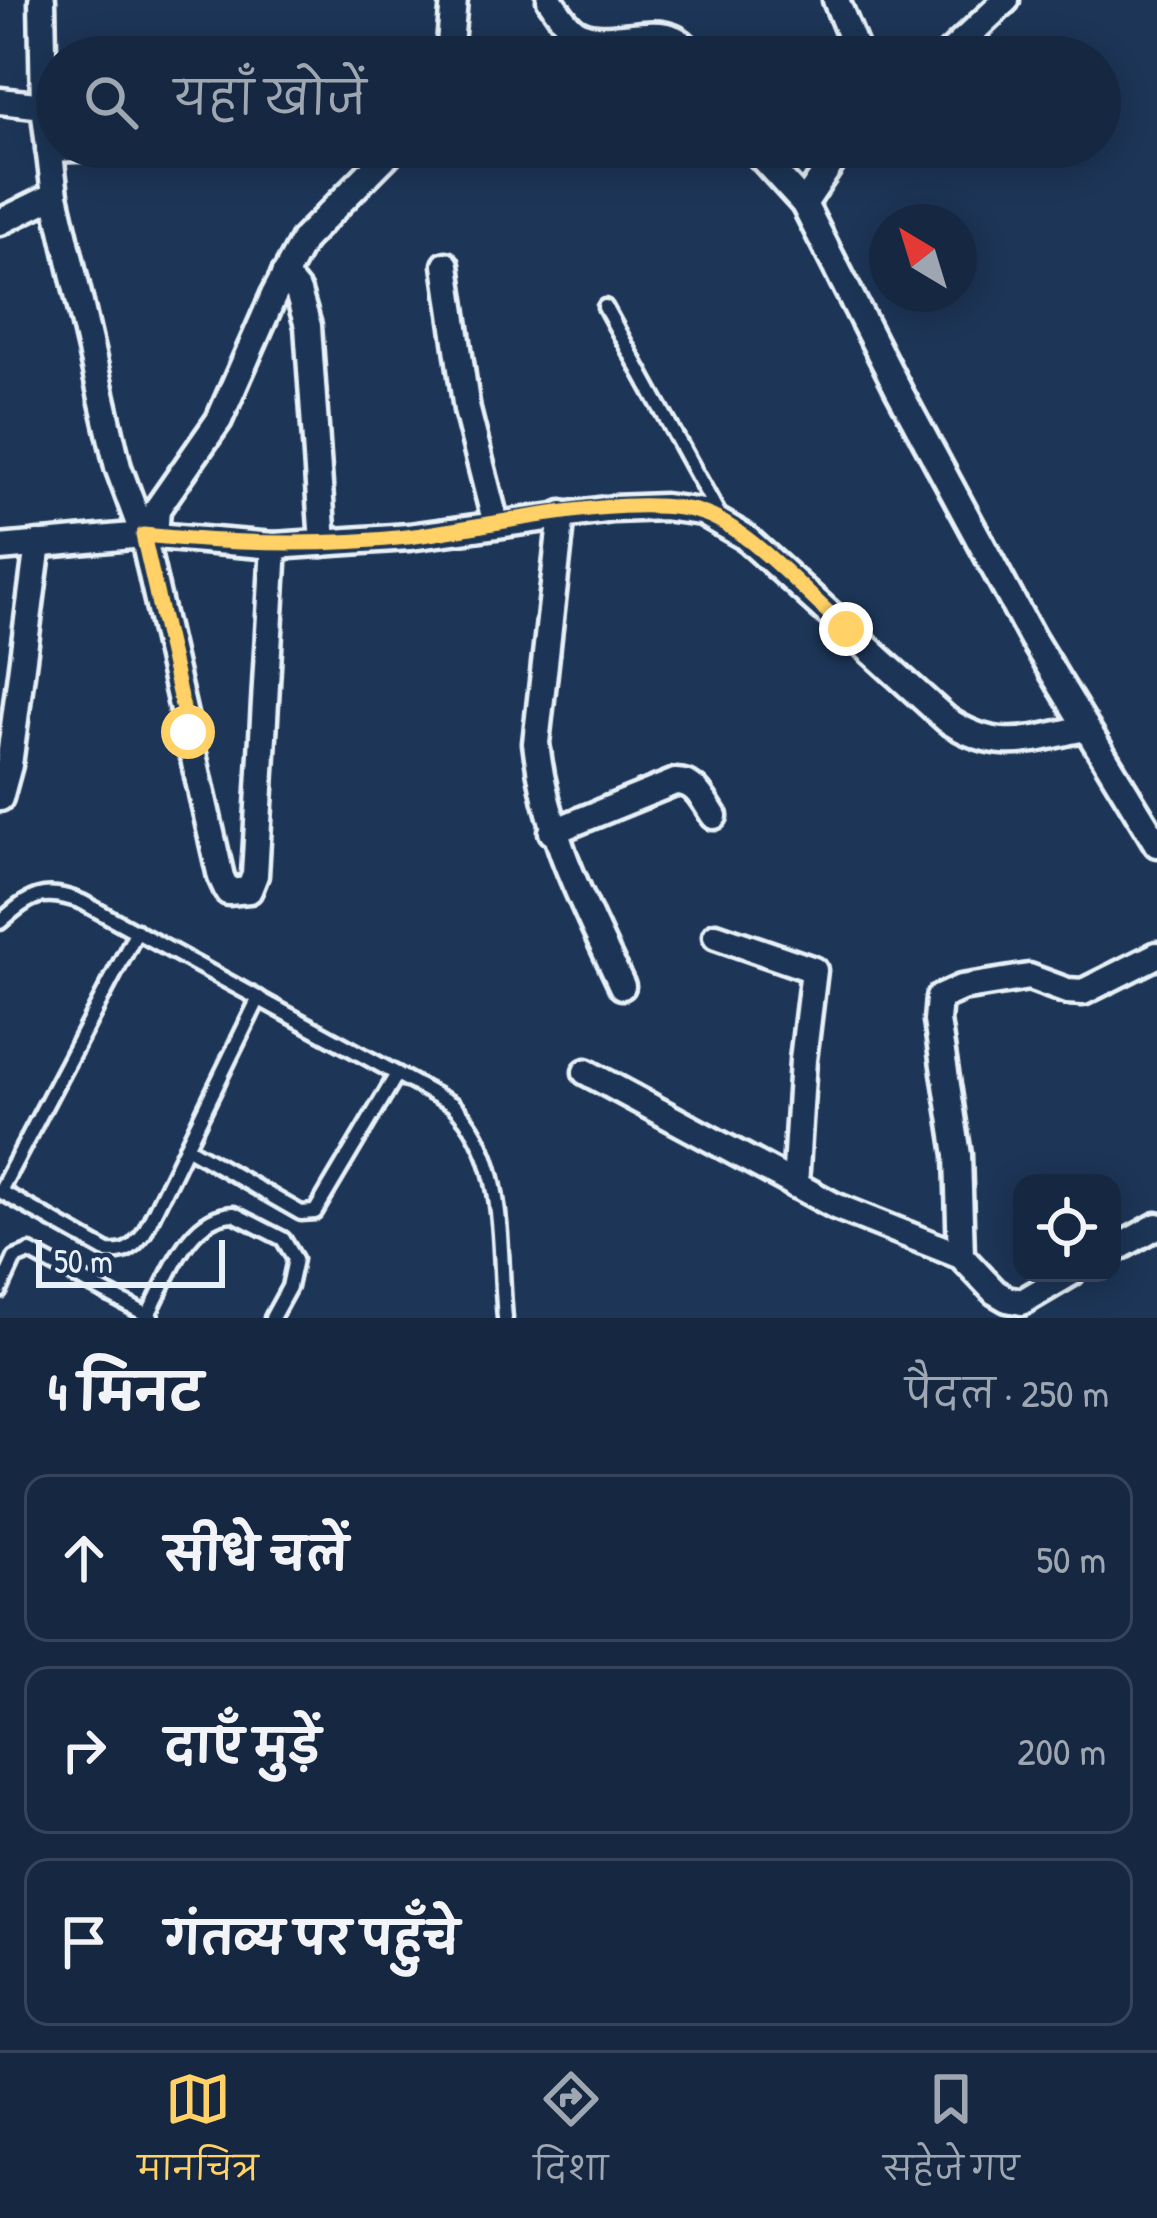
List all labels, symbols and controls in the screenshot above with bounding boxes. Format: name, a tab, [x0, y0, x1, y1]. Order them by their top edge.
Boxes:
search box	[36, 36, 1121, 168]
text: यहाँ खोजें	[174, 67, 366, 128]
icon: search	[78, 69, 144, 135]
north arrow	[869, 204, 977, 312]
route end	[819, 602, 873, 656]
route start	[161, 705, 215, 759]
map controls	[1013, 1174, 1121, 1282]
button: locate	[1013, 1174, 1121, 1282]
scale bar	[36, 1234, 225, 1287]
text: 50 m	[54, 1239, 113, 1283]
text: 4 मिनट	[48, 1357, 203, 1426]
text: पैदल · 250 m	[905, 1366, 1109, 1419]
text: सीधे चलें	[165, 1523, 348, 1584]
icon: ahead	[51, 1525, 117, 1591]
text: 50 m	[1037, 1532, 1106, 1585]
text: दाएँ मुड़ें	[165, 1715, 320, 1776]
icon: right	[51, 1717, 117, 1783]
text: 200 m	[1017, 1724, 1106, 1777]
text: गंतव्य पर पहुँचे	[165, 1907, 459, 1968]
icon: arrive	[51, 1909, 117, 1975]
tab: मानचित्र	[137, 2066, 259, 2205]
tab: दिशा	[533, 2066, 608, 2205]
tab: सहेजे गए	[883, 2066, 1019, 2205]

